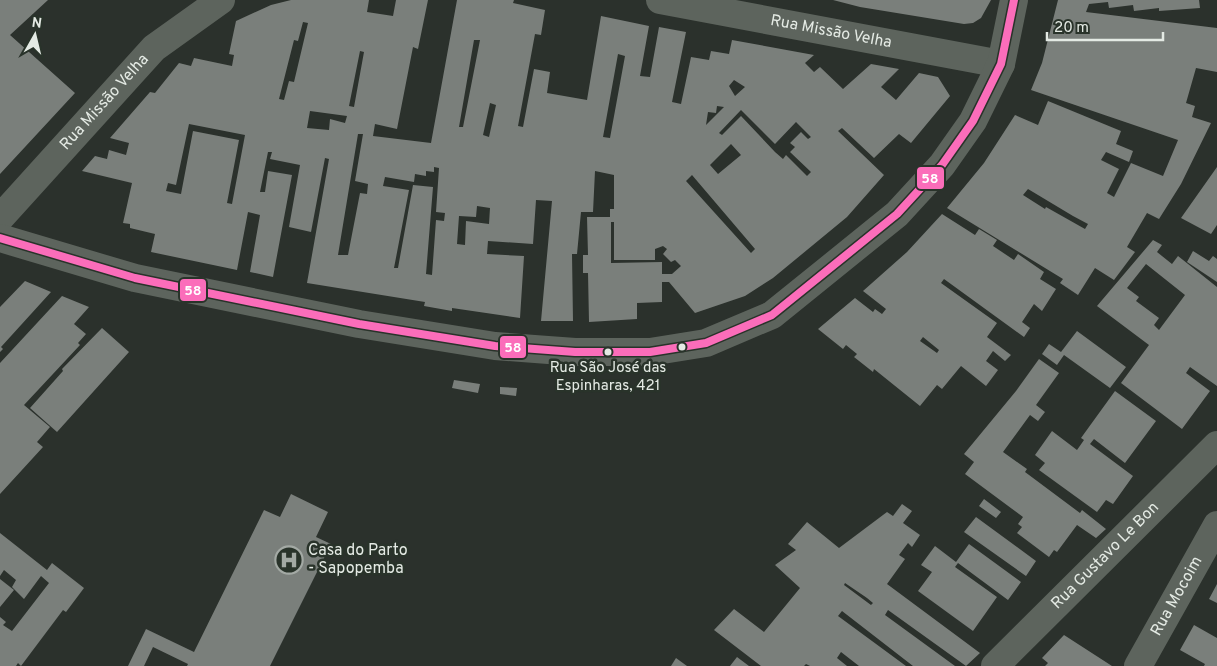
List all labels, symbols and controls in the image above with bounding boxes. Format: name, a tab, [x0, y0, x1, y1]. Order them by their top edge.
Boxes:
north arrow	[10, 10, 60, 60]
scale bar	[1047, 10, 1163, 42]
street label: Rua Missão Velha	[769, 11, 893, 53]
text: N	[30, 14, 43, 33]
text: 20 m	[1054, 19, 1089, 38]
street label: Rua Missão Velha	[56, 50, 154, 155]
line badge: 58	[916, 166, 945, 190]
text: 58	[921, 171, 939, 188]
line badge: 58	[179, 278, 207, 302]
text: 58	[184, 283, 202, 300]
line badge: 58	[499, 335, 527, 359]
text: 58	[504, 340, 522, 357]
unlabelled marker	[677, 342, 687, 352]
marker: Rua São José das Espinharas, 421	[603, 347, 613, 357]
place label: Rua São José das Espinharas, 421	[550, 359, 666, 396]
street label: Rua Gustavo Le Bon	[1047, 498, 1164, 614]
place label: Casa do Parto - Sapopemba	[308, 541, 408, 579]
hospital icon: Casa do Parto - Sapopemba	[274, 545, 304, 575]
street label: Rua Mocoim	[1147, 553, 1207, 640]

